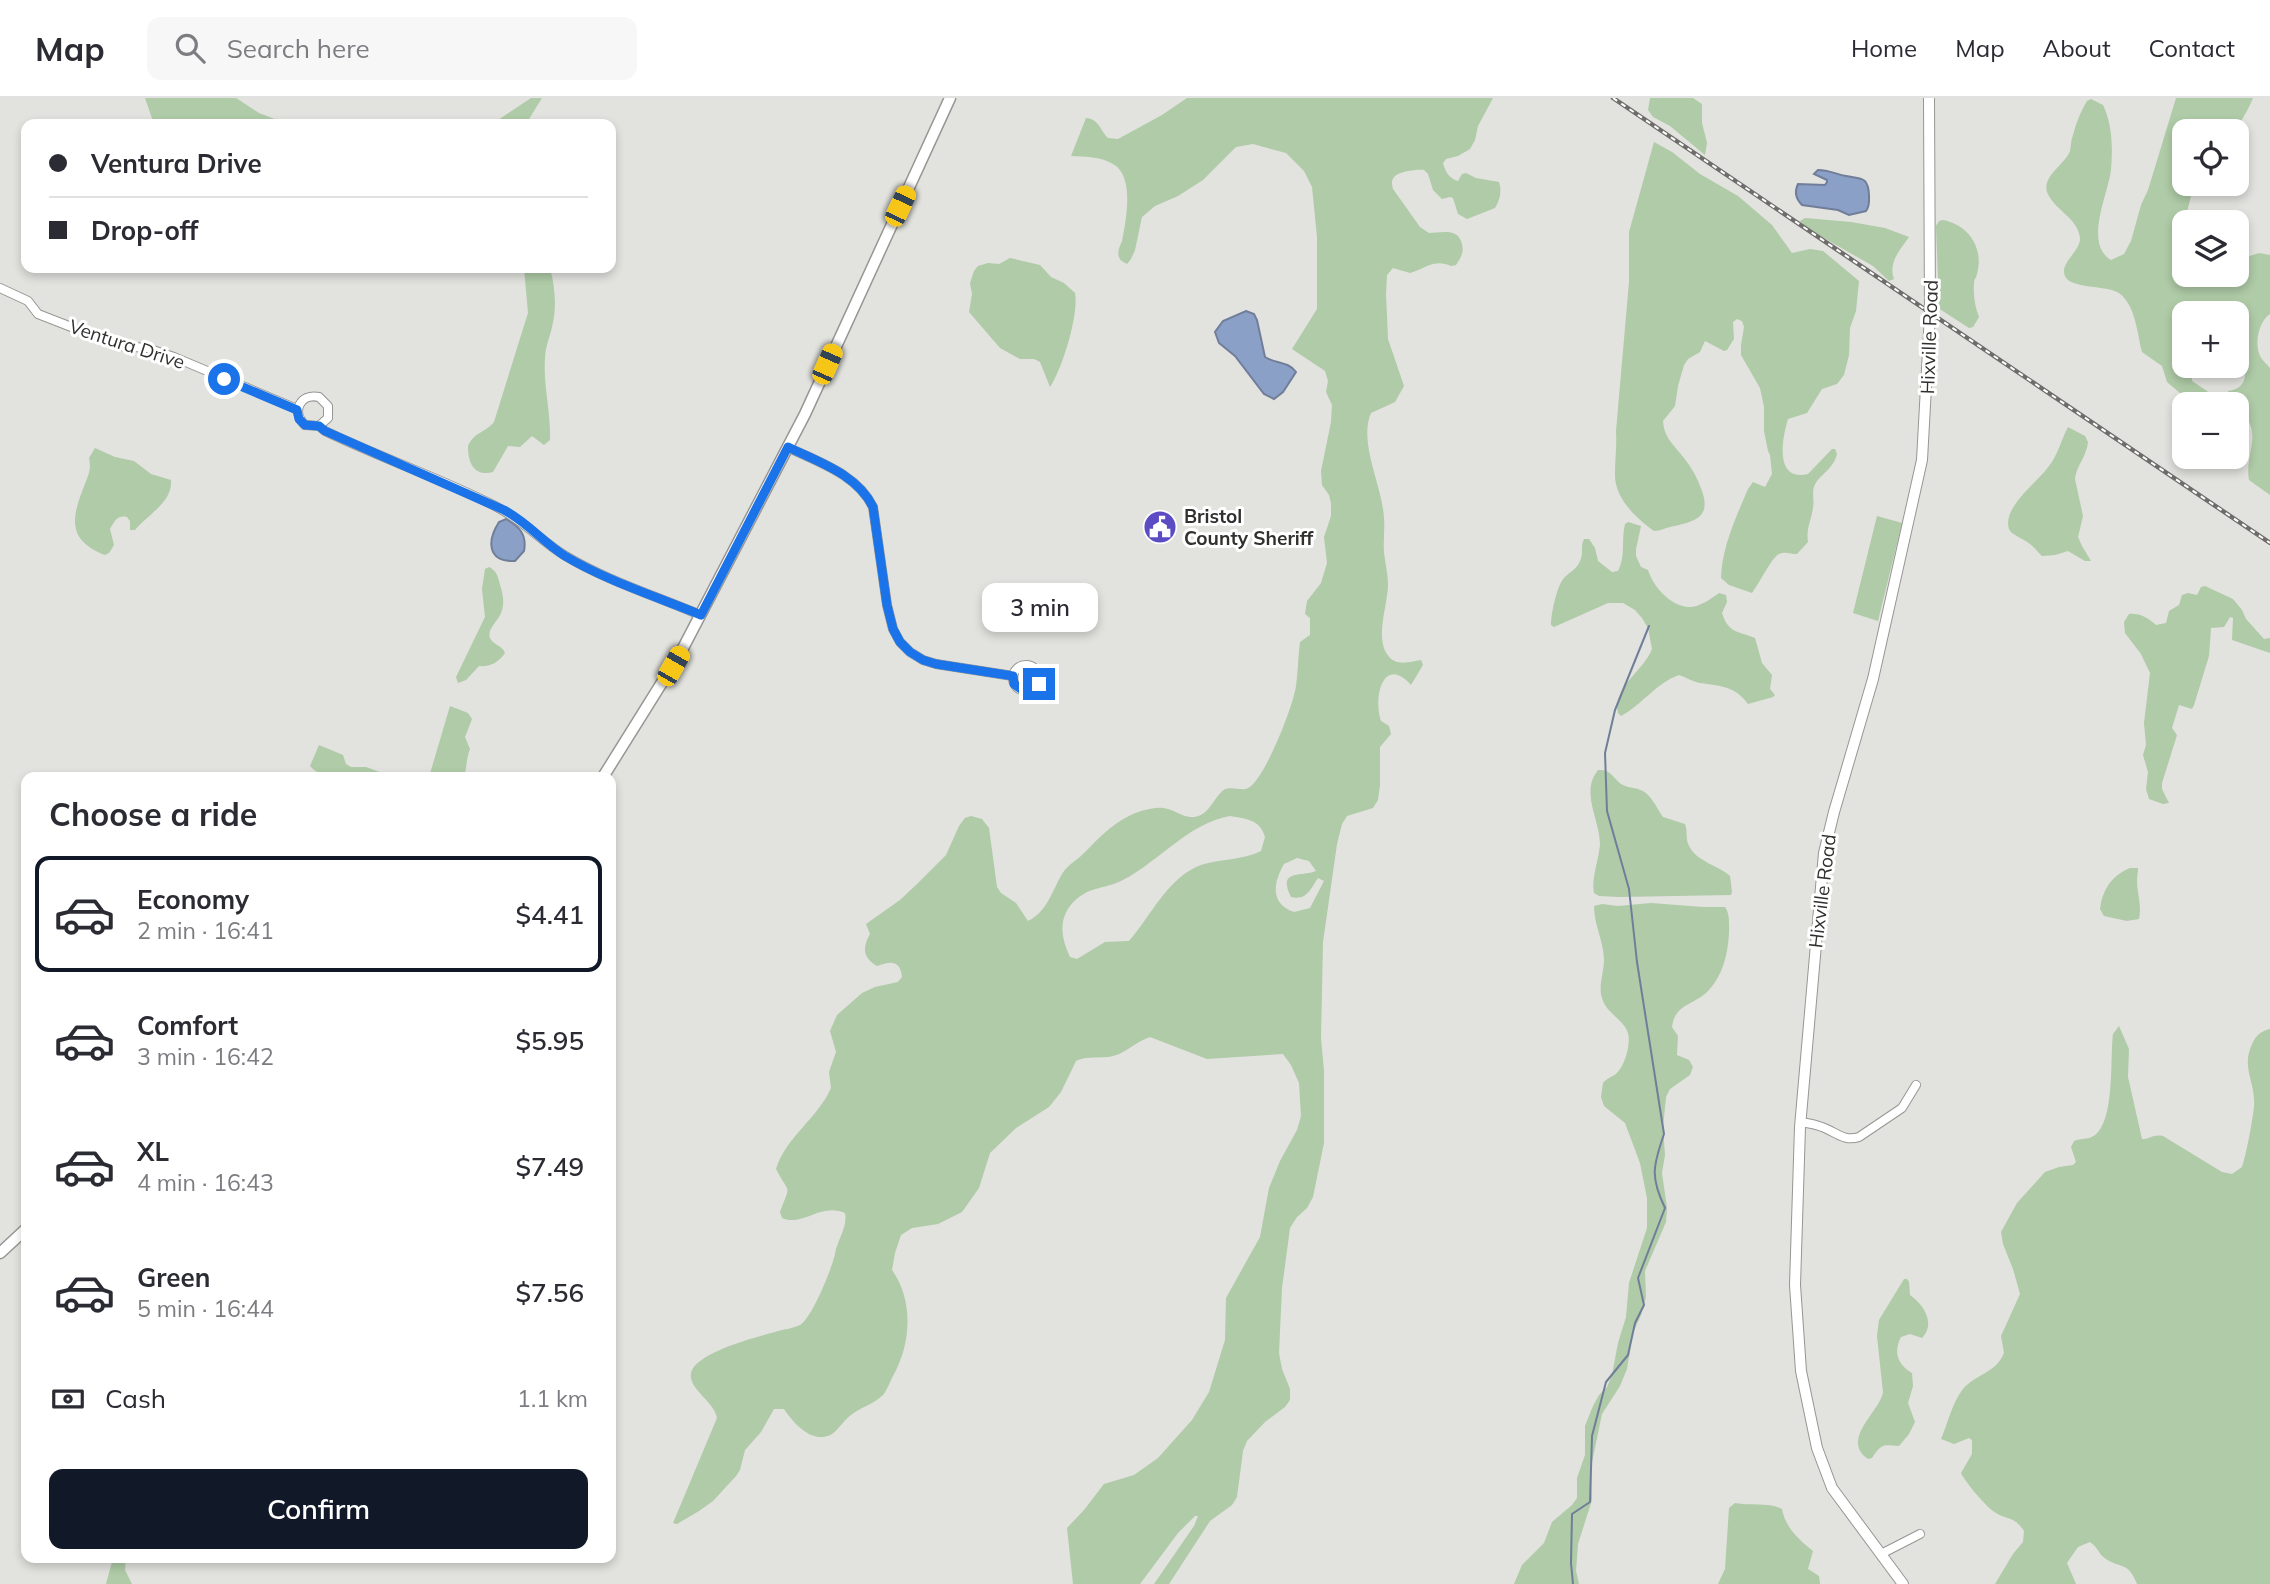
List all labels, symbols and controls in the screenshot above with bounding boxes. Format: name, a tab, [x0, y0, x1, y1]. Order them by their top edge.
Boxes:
search box	[147, 17, 637, 80]
text: Map	[35, 28, 105, 69]
icon: search	[171, 29, 209, 67]
text: Search here	[227, 32, 370, 65]
text: Home	[1851, 33, 1917, 63]
text: Map	[1955, 33, 2005, 63]
text: About	[2043, 33, 2111, 63]
text: Contact	[2149, 33, 2235, 63]
map controls	[2172, 119, 2249, 469]
button: locate	[2172, 119, 2249, 196]
text: Ventura Drive	[91, 147, 262, 180]
car	[882, 183, 919, 229]
button: layers	[2172, 210, 2249, 287]
text: Drop-off	[91, 214, 198, 247]
street label: Hixville Road	[1915, 279, 1943, 395]
button: +	[2172, 301, 2249, 378]
street label: Ventura Drive	[66, 314, 188, 374]
car	[809, 341, 846, 387]
route start	[208, 363, 240, 395]
button: −	[2172, 392, 2249, 469]
place label: Bristol County Sheriff	[1184, 504, 1314, 550]
public building icon: Bristol County Sheriff	[1141, 508, 1179, 546]
callout: 3 min	[981, 582, 1097, 632]
text: 3 min	[1010, 593, 1070, 622]
car	[654, 643, 693, 689]
route end	[1023, 668, 1055, 700]
text: Choose a ride	[49, 794, 257, 834]
street label: Hixville Road	[1803, 833, 1841, 949]
icon: car	[53, 883, 116, 946]
text: Economy	[137, 883, 249, 916]
text: $4.41	[515, 898, 584, 931]
text: 2 min · 16:41	[137, 916, 274, 945]
icon: car	[53, 1009, 116, 1072]
text: Comfort	[137, 1009, 238, 1042]
text: $5.95	[515, 1024, 584, 1057]
text: 3 min · 16:42	[137, 1042, 274, 1071]
icon: car	[53, 1135, 116, 1198]
text: XL	[137, 1135, 169, 1168]
text: $7.49	[515, 1150, 584, 1183]
text: 4 min · 16:43	[137, 1168, 274, 1197]
icon: car	[53, 1261, 116, 1324]
text: Green	[137, 1261, 210, 1294]
text: $7.56	[515, 1276, 584, 1309]
text: 5 min · 16:44	[137, 1294, 274, 1323]
icon: cash	[49, 1380, 87, 1418]
text: Cash	[105, 1382, 166, 1415]
text: 1.1 km	[517, 1384, 588, 1413]
button: Confirm	[49, 1469, 588, 1549]

